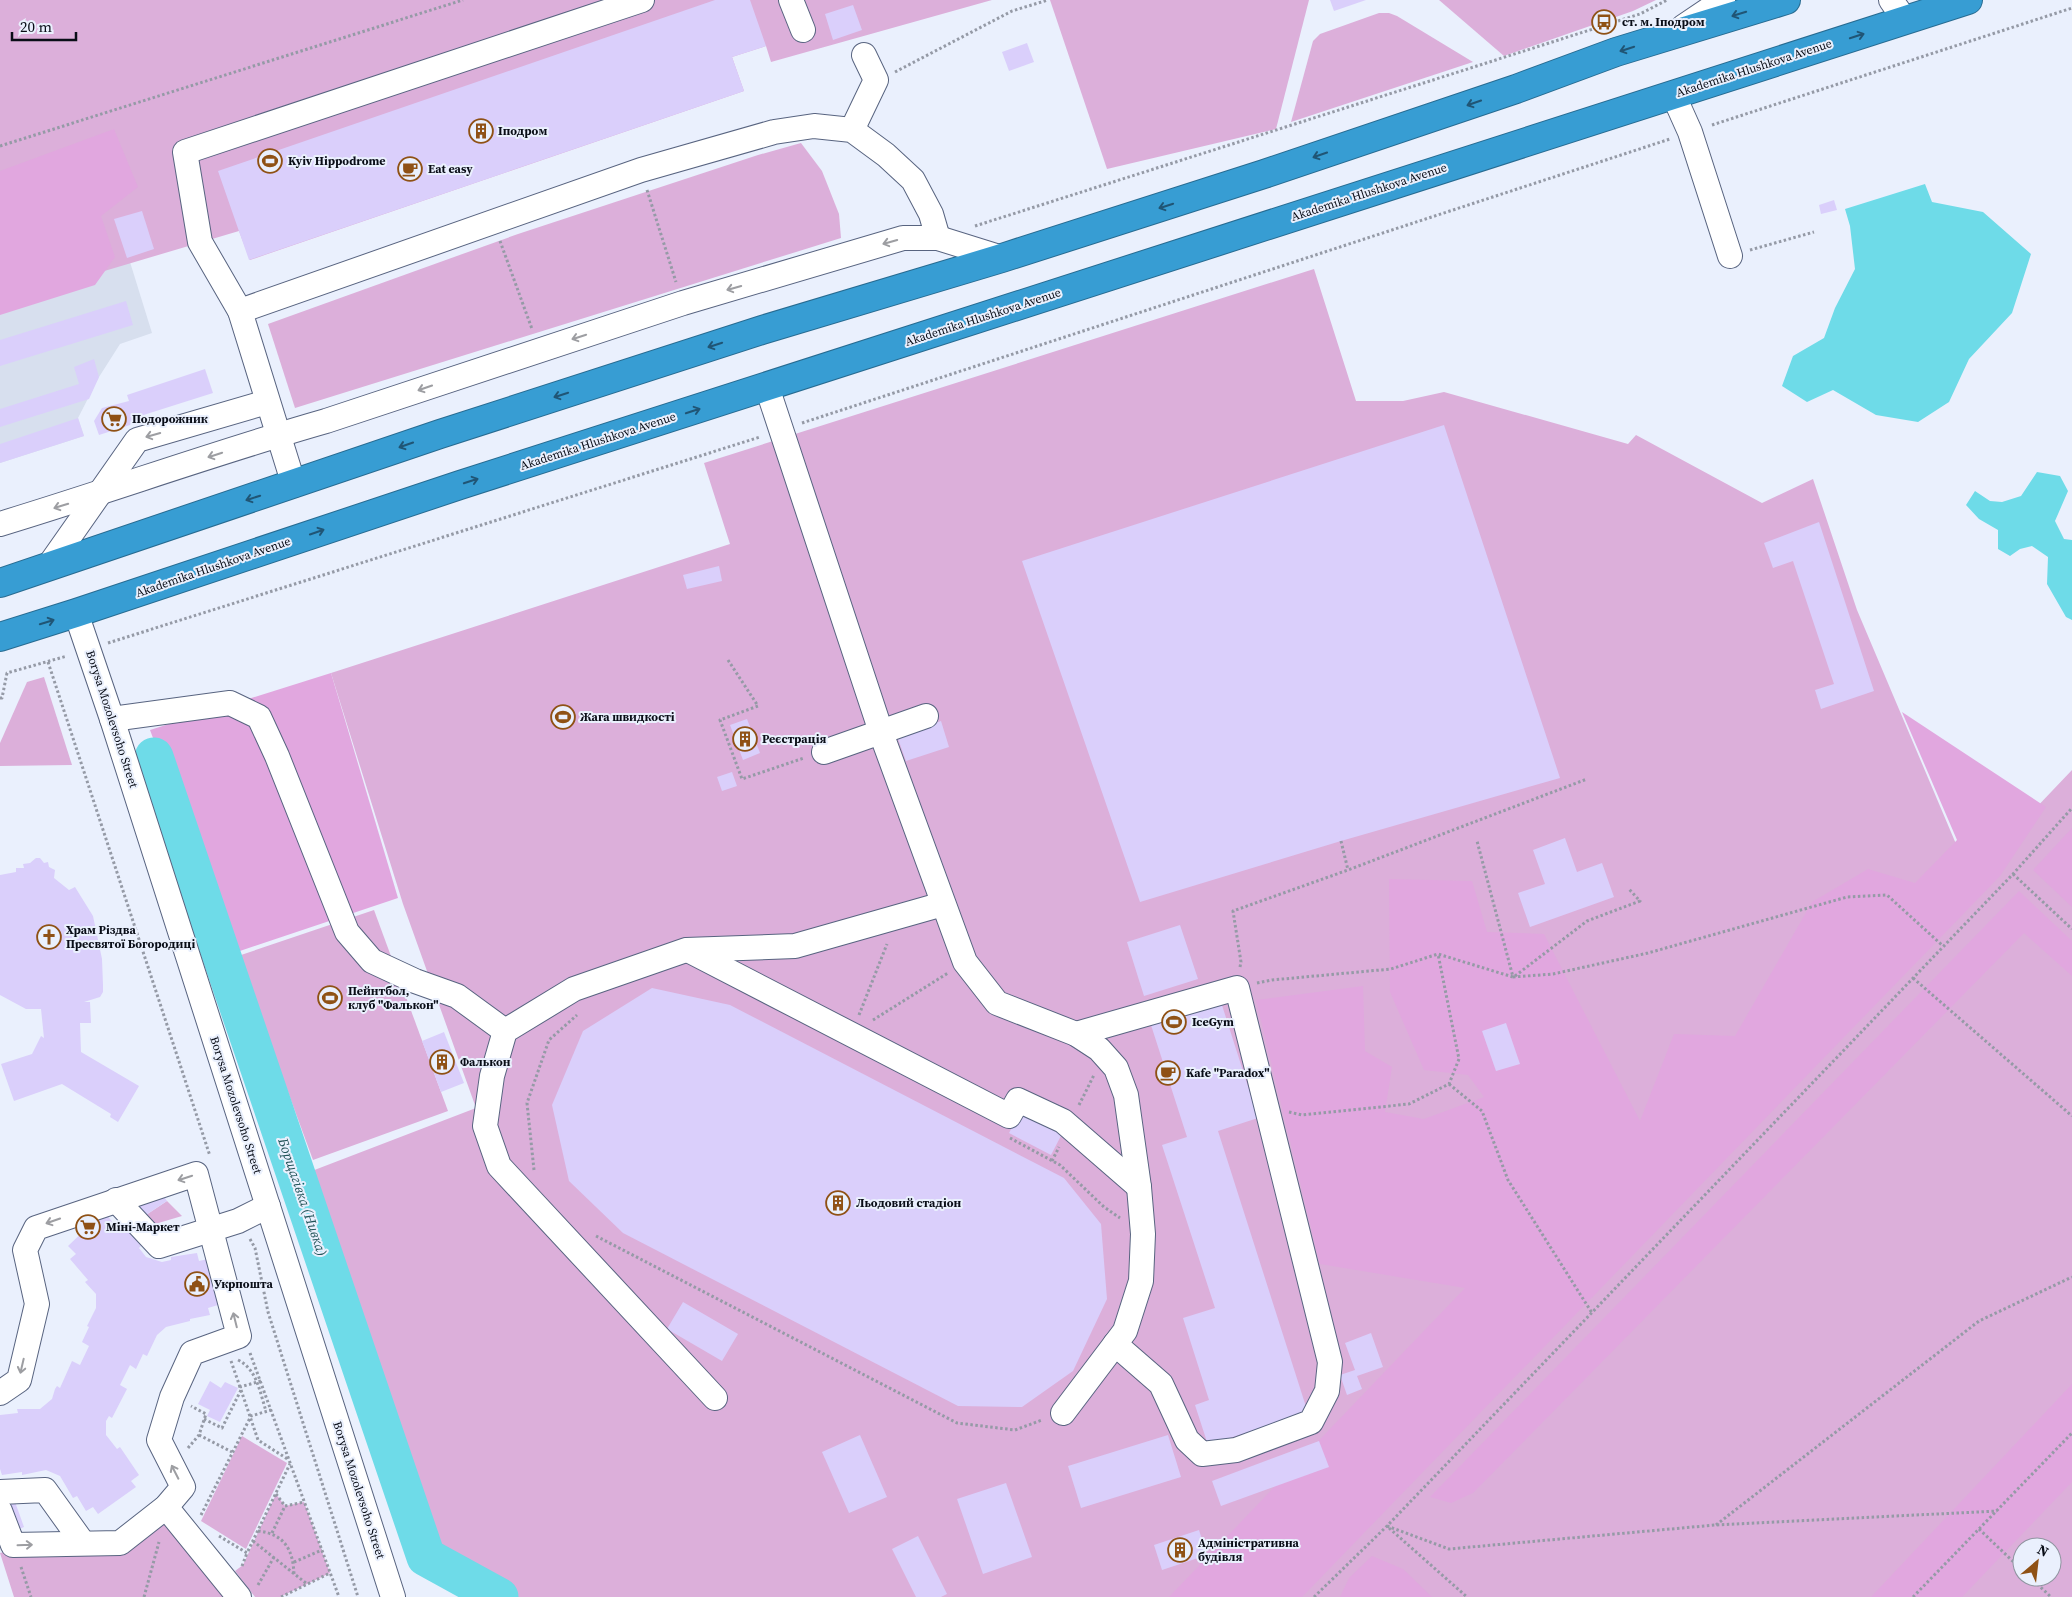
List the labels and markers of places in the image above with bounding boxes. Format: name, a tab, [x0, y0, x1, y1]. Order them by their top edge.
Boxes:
bus stop icon: ст. м. Іподром	[1591, 9, 1617, 35]
place label: ст. м. Іподром	[1622, 14, 1705, 30]
building icon: Іподром	[468, 118, 494, 144]
place label: Іподром	[498, 123, 547, 139]
sports icon: Kyiv Hippodrome	[257, 148, 283, 174]
place label: Kyiv Hippodrome	[288, 153, 386, 169]
cafe icon: Eat easy	[397, 156, 423, 182]
place label: Eat easy	[428, 161, 473, 177]
supermarket icon: Подорожник	[101, 406, 127, 432]
place label: Подорожник	[132, 411, 208, 427]
sports icon: Жага швидкості	[550, 704, 576, 730]
place label: Жага швидкості	[580, 709, 675, 725]
building icon: Реєстрація	[732, 726, 758, 752]
place label: Реєстрація	[762, 731, 826, 747]
place label: Храм Різдва Пресвятої Богородиці	[66, 922, 195, 952]
church icon: Храм Різдва Пресвятої Богородиці	[36, 924, 62, 950]
place label: Пейнтбол, клуб "Фалькон"	[348, 983, 439, 1013]
sports icon: Пейнтбол, клуб "Фалькон"	[317, 985, 343, 1011]
sports icon: IceGym	[1161, 1009, 1187, 1035]
place label: IceGym	[1192, 1014, 1234, 1030]
building icon: Фалькон	[429, 1049, 455, 1075]
place label: Фалькон	[460, 1054, 511, 1070]
cafe icon: Kafe "Paradox"	[1155, 1060, 1181, 1086]
place label: Kafe "Paradox"	[1186, 1065, 1270, 1081]
building icon: Льодовий стадіон	[825, 1190, 851, 1216]
place label: Льодовий стадіон	[856, 1195, 961, 1211]
supermarket icon: Міні-Маркет	[75, 1214, 101, 1240]
place label: Міні-Маркет	[106, 1219, 180, 1235]
public building icon: Укрпошта	[184, 1271, 210, 1297]
place label: Укрпошта	[214, 1276, 273, 1292]
place label: Адміністративна будівля	[1198, 1535, 1300, 1565]
building icon: Адміністративна будівля	[1167, 1537, 1193, 1563]

